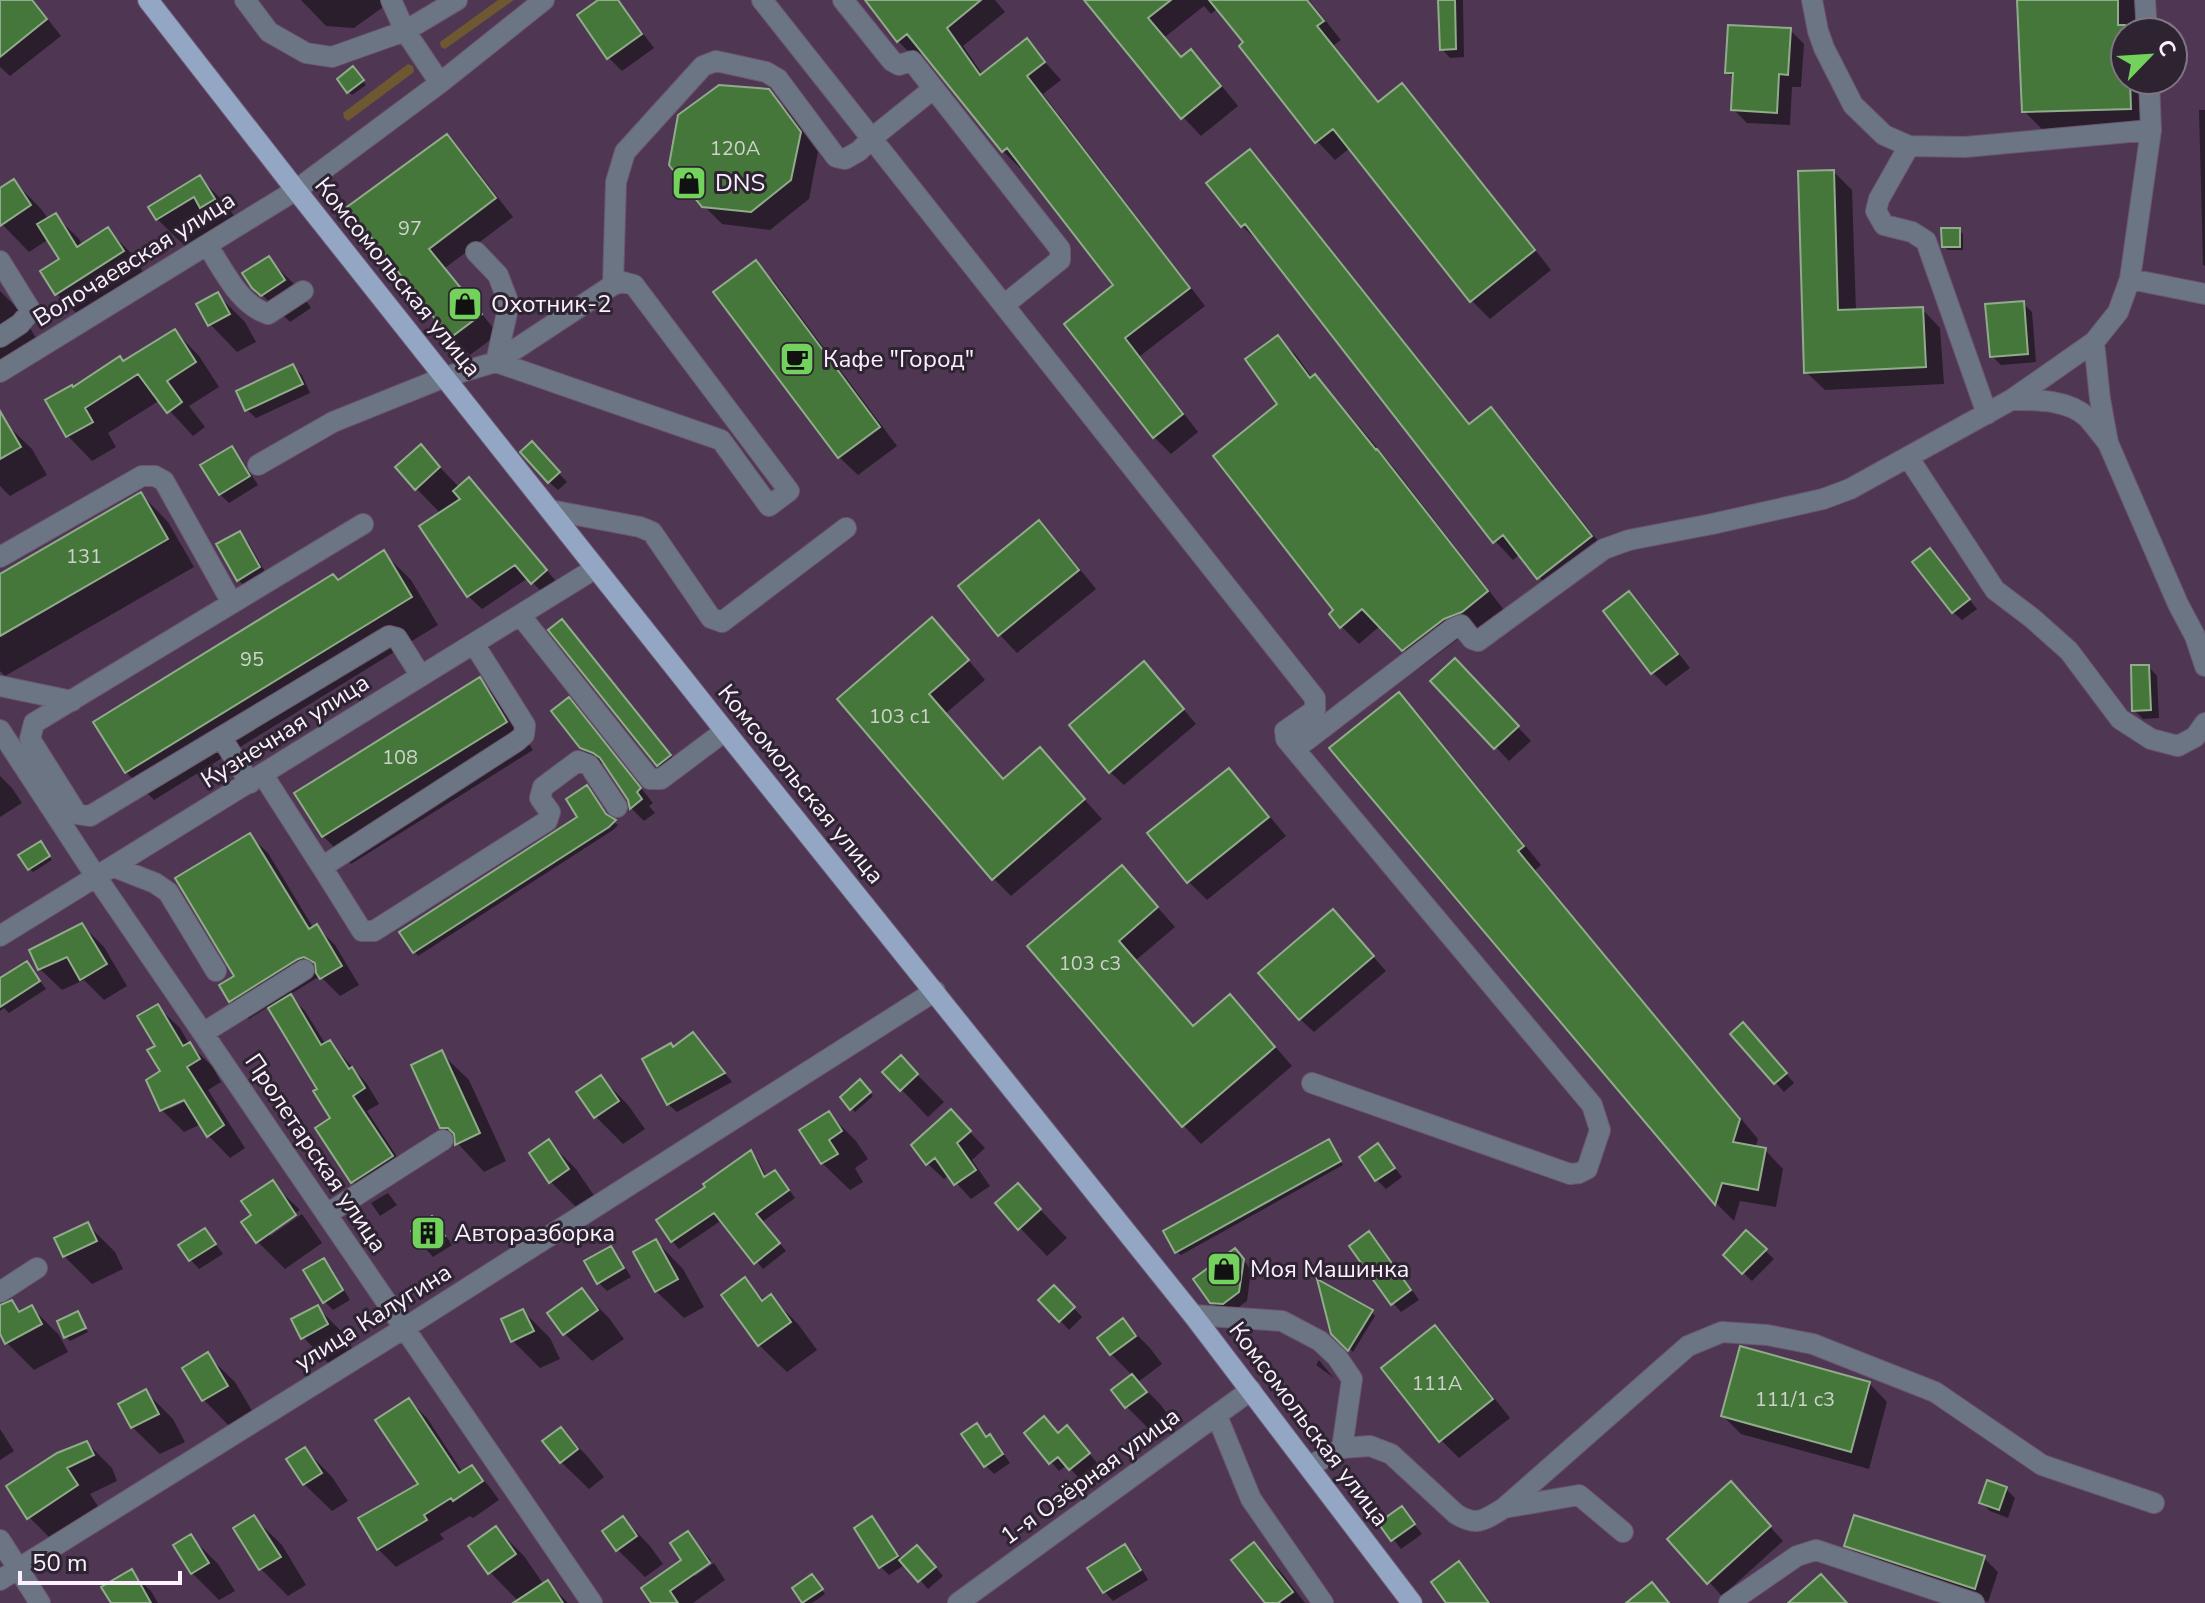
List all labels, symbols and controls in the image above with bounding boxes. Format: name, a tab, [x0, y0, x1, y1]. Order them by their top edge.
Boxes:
north arrow	[2109, 16, 2189, 96]
text: С	[2149, 35, 2183, 61]
house number: 120А	[710, 135, 761, 162]
shop icon: DNS	[670, 164, 708, 202]
place label: DNS	[715, 167, 765, 199]
street label: Комсомольская улица	[307, 170, 489, 384]
street label: Волочаевская улица	[27, 184, 241, 334]
house number: 97	[398, 215, 422, 242]
shop icon: Охотник-2	[446, 285, 484, 323]
place label: Охотник-2	[491, 288, 612, 320]
cafe icon: Кафе "Город"	[778, 340, 816, 378]
place label: Кафе "Город"	[823, 343, 974, 375]
house number: 131	[66, 543, 102, 570]
house number: 95	[240, 646, 264, 673]
street label: Кузнечная улица	[195, 666, 375, 796]
street label: Комсомольская улица	[710, 677, 892, 891]
house number: 103 с1	[869, 703, 931, 730]
house number: 108	[382, 744, 418, 771]
house number: 103 с3	[1059, 950, 1121, 977]
street label: Пролетарская улица	[238, 1047, 394, 1259]
building icon: Авторазборка	[409, 1214, 447, 1252]
place label: Авторазборка	[454, 1217, 615, 1249]
shop icon: Моя Машинка	[1205, 1250, 1243, 1288]
place label: Моя Машинка	[1250, 1253, 1410, 1285]
street label: улица Калугина	[289, 1256, 457, 1378]
street label: Комсомольская улица	[1221, 1315, 1397, 1533]
house number: 111А	[1412, 1370, 1463, 1397]
house number: 111/1 с3	[1755, 1386, 1835, 1413]
street label: 1-я Озёрная улица	[994, 1400, 1186, 1552]
scale bar	[20, 1535, 180, 1585]
text: 50 m	[32, 1547, 88, 1579]

